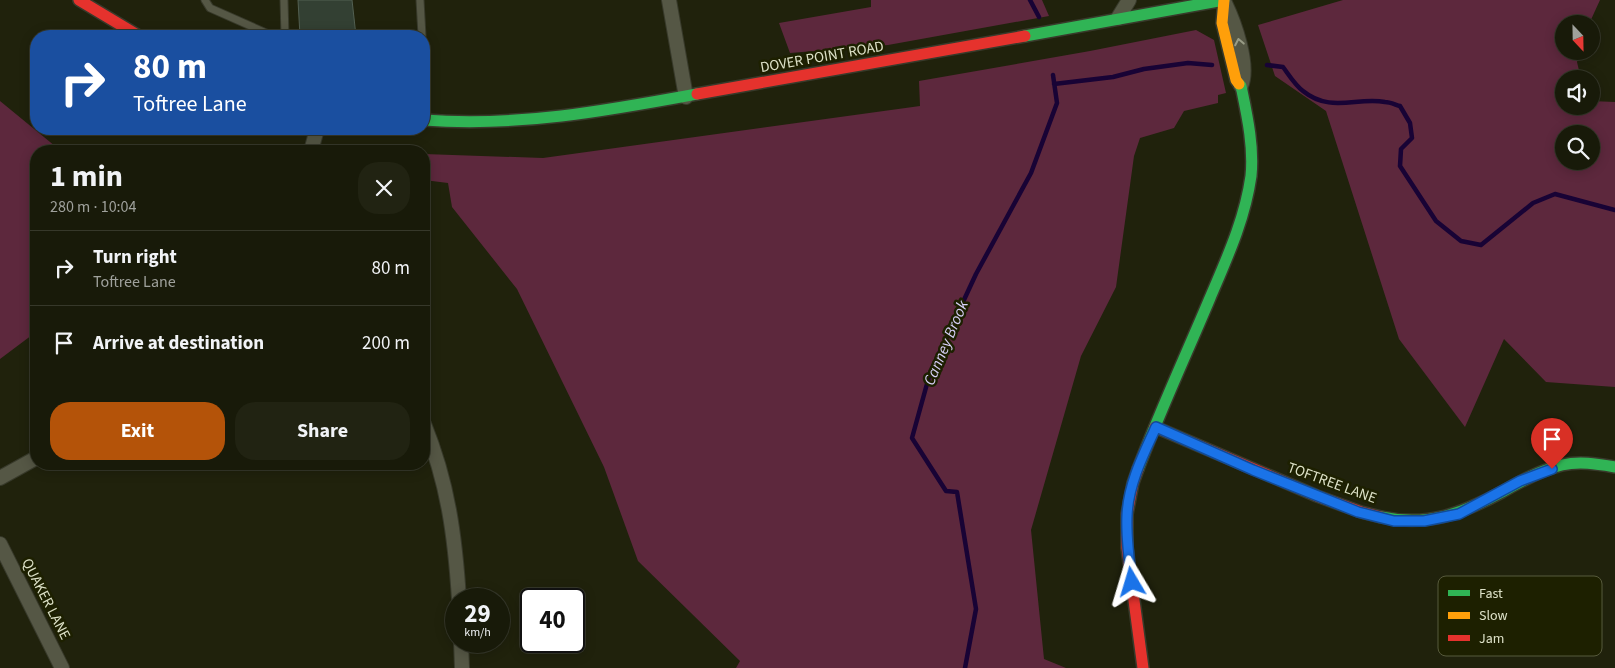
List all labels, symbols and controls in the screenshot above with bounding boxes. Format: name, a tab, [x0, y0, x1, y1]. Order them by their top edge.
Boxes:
north arrow	[1555, 15, 1600, 60]
map controls	[1555, 15, 1600, 170]
street label: DOVER POINT ROAD	[759, 36, 885, 78]
one-way arrow	[1234, 38, 1244, 47]
text: 80 m	[133, 42, 207, 92]
icon: right	[50, 50, 115, 115]
button: sound	[1555, 70, 1600, 115]
text: Toftree Lane	[133, 88, 247, 120]
button: search	[1555, 125, 1600, 170]
text: 1 min	[50, 155, 123, 198]
button: close	[358, 162, 410, 214]
text: 280 m · 10:04	[50, 196, 137, 218]
text: Turn right	[93, 244, 177, 271]
icon: right	[50, 254, 78, 282]
text: 80 m	[372, 255, 410, 282]
text: Toftree Lane	[93, 271, 176, 293]
water label: Canney Brook	[918, 297, 974, 389]
icon: arrive	[50, 329, 78, 357]
text: Arrive at destination	[93, 330, 264, 357]
text: 200 m	[362, 330, 410, 357]
button: Exit	[50, 402, 225, 460]
button: Share	[235, 402, 410, 460]
pin	[1531, 418, 1573, 469]
icon: arrive	[1538, 425, 1566, 453]
street label: TOFTREE LANE	[1284, 457, 1380, 509]
street label: QUAKER LANE	[16, 555, 76, 643]
position arrow	[1105, 555, 1157, 607]
legend	[1438, 576, 1602, 656]
text: Fast	[1479, 584, 1503, 604]
speed limit sign: 40	[520, 588, 585, 653]
text: 29	[464, 596, 491, 632]
text: Slow	[1479, 606, 1508, 626]
text: km/h	[464, 624, 491, 641]
text: Jam	[1479, 629, 1504, 649]

